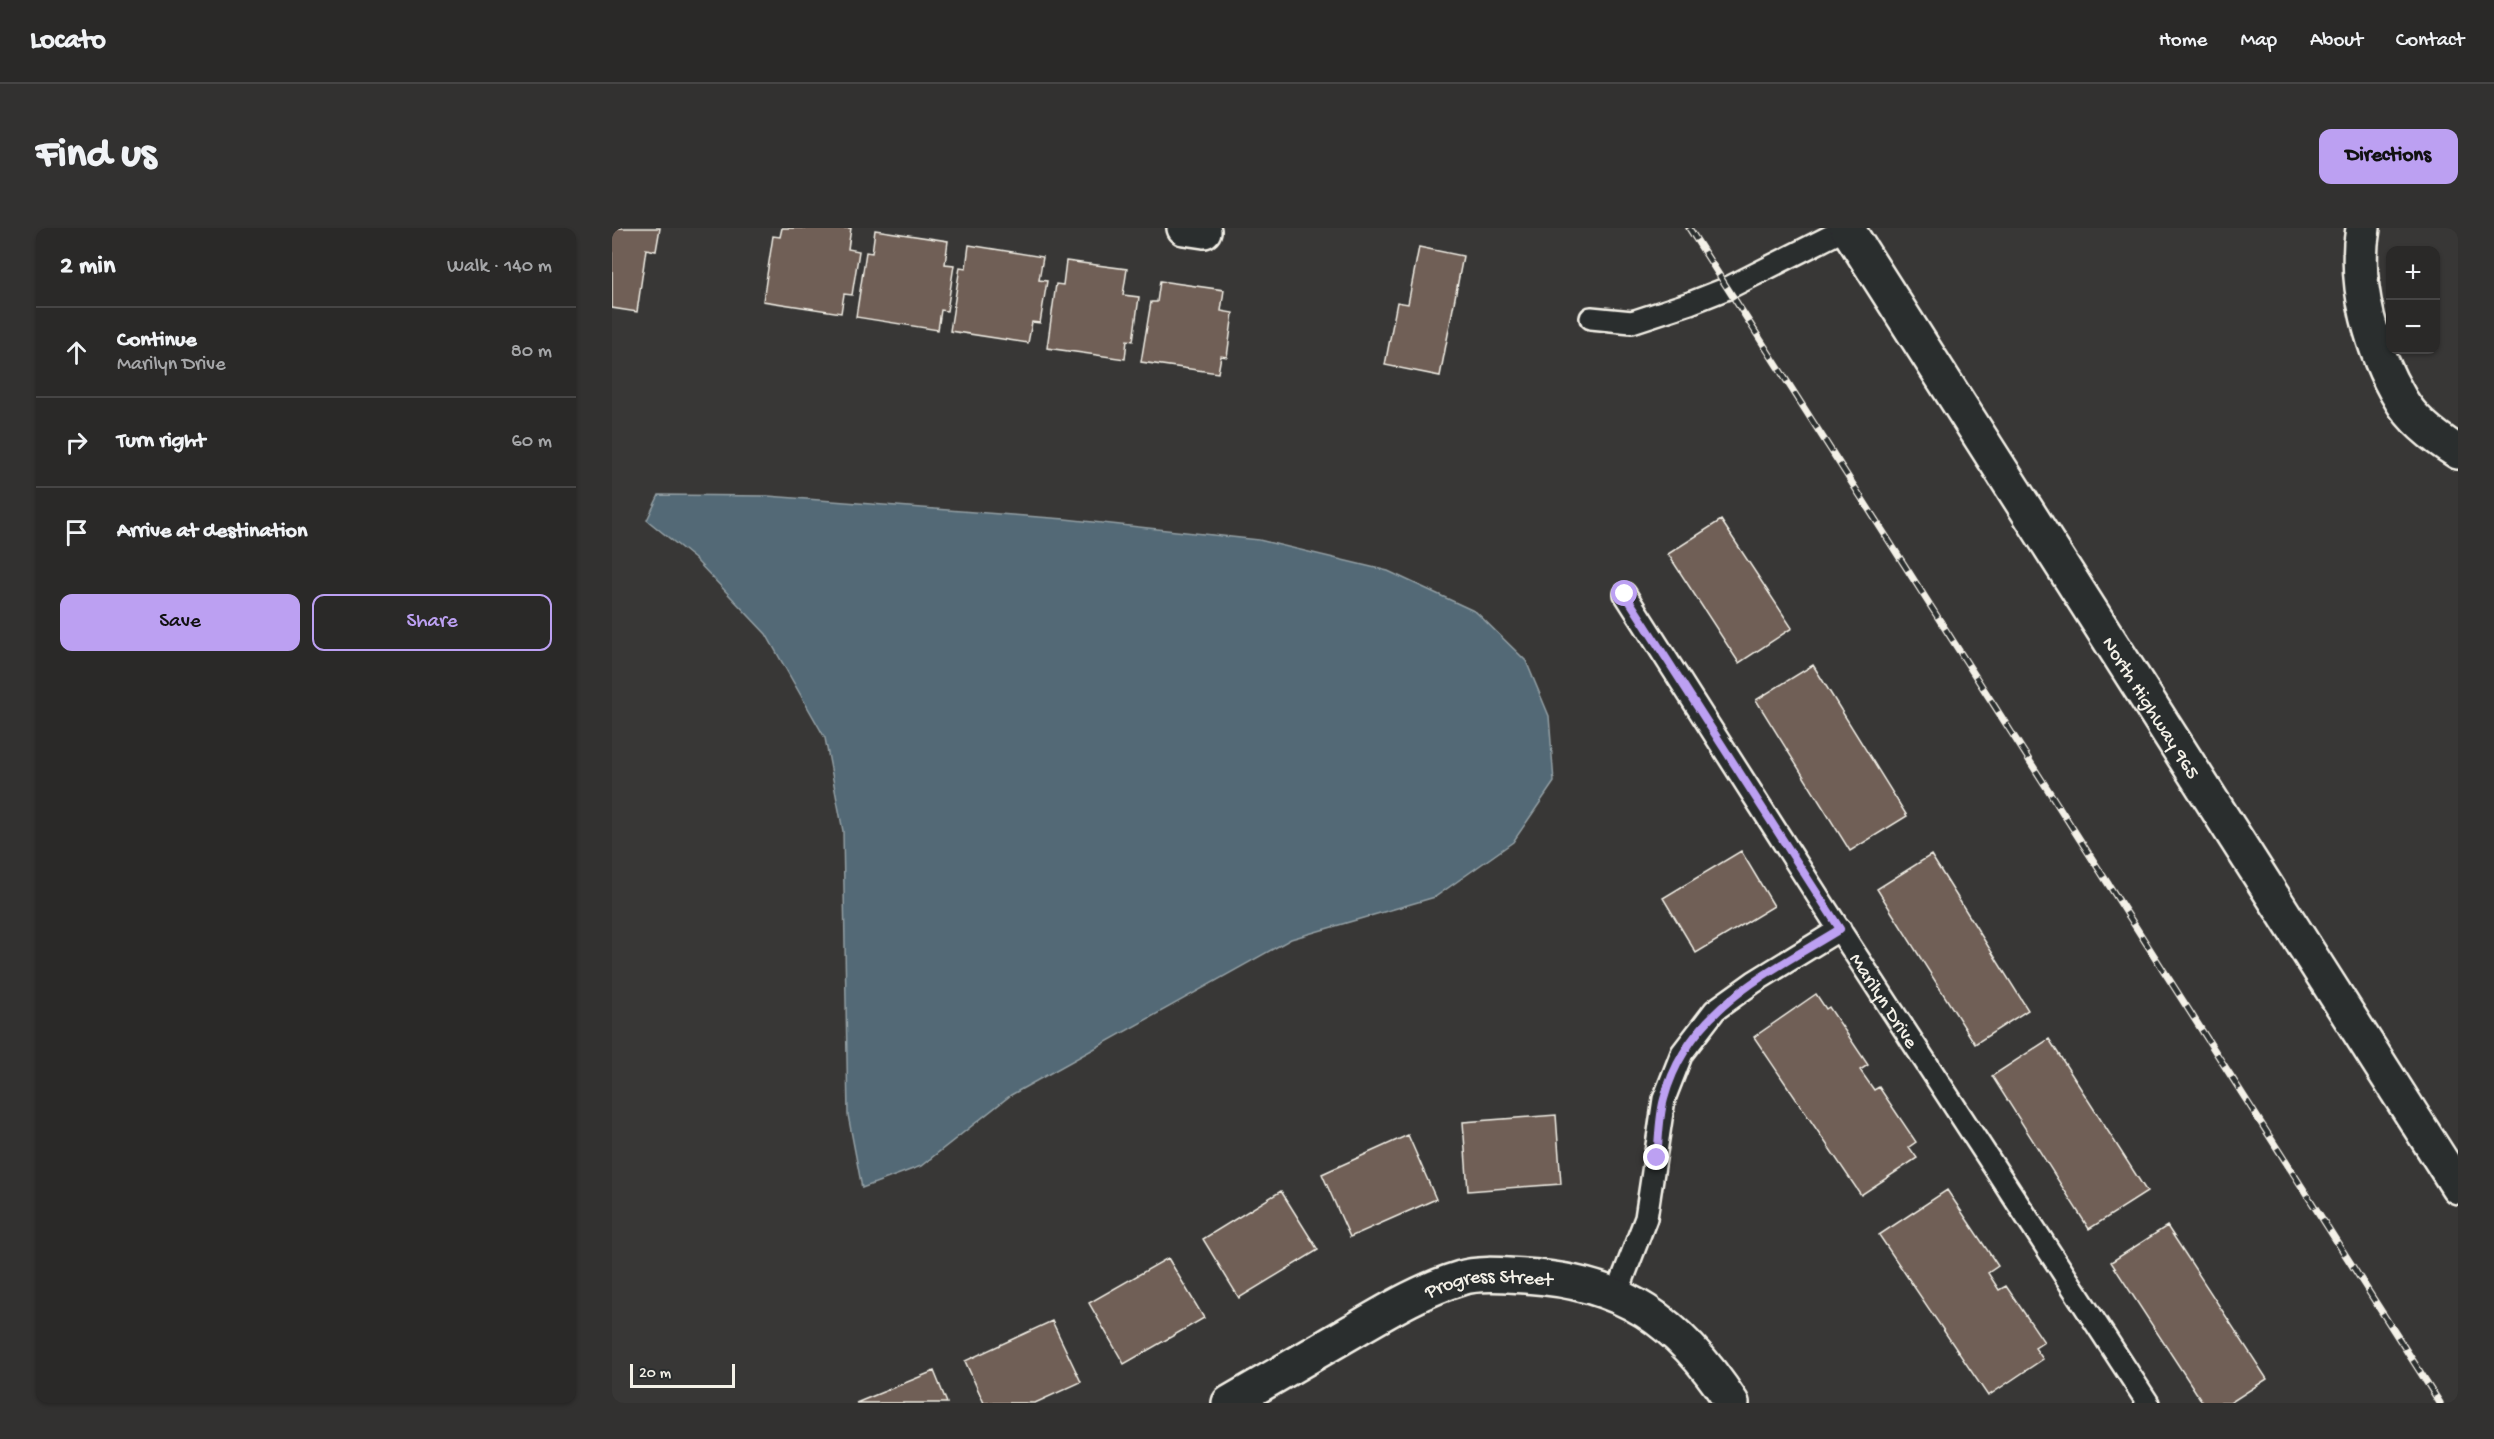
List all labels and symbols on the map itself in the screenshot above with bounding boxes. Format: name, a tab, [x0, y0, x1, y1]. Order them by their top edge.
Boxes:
route start	[1611, 580, 1637, 606]
street label: North Highway 965	[2095, 634, 2203, 784]
street label: Marilyn Drive	[1843, 950, 1922, 1054]
route end	[1643, 1144, 1669, 1170]
street label: Progress Street	[1421, 1266, 1556, 1306]
scale bar	[630, 1361, 735, 1388]

